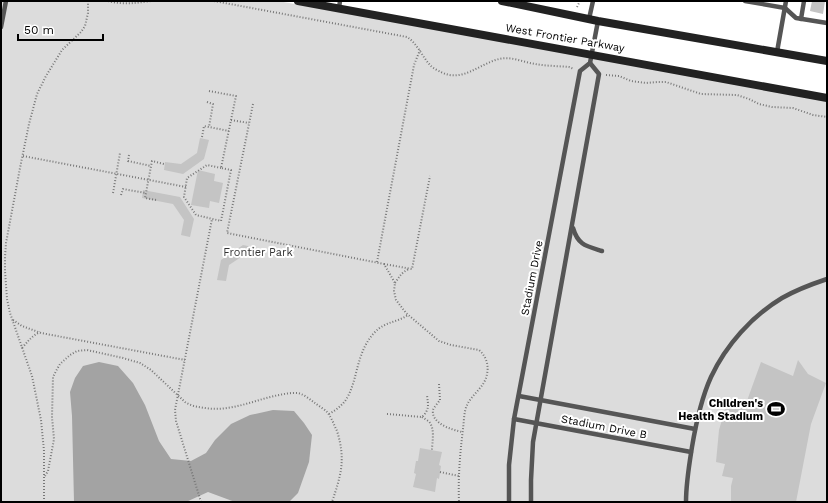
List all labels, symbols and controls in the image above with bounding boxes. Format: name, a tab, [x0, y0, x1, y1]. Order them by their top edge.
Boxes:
scale bar	[18, 16, 103, 42]
street label: West Frontier Parkway	[504, 21, 626, 55]
text: 50 m	[24, 23, 54, 37]
street label: Stadium Drive	[518, 239, 546, 317]
park label: Frontier Park	[223, 246, 293, 259]
place label: Children's Health Stadium	[678, 397, 763, 423]
sports icon: Children's Health Stadium	[766, 399, 786, 419]
street label: Stadium Drive B	[560, 412, 648, 442]

